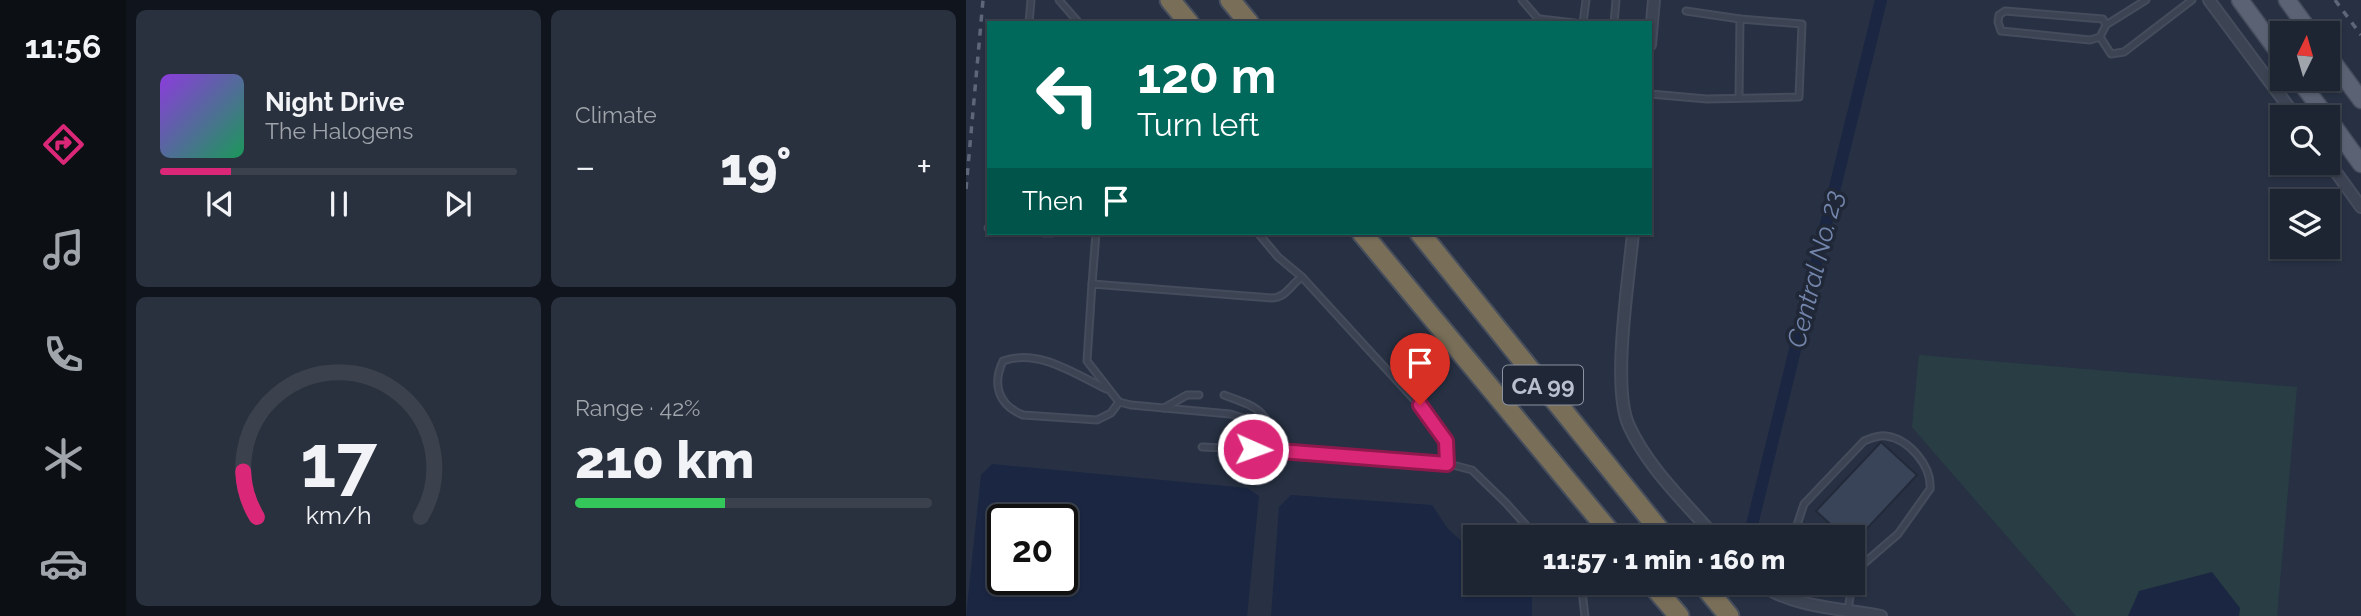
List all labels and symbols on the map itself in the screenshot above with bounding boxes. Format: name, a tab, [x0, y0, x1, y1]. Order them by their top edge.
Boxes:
north arrow	[2270, 21, 2340, 91]
water label: Central No. 23	[1781, 187, 1849, 351]
pin	[1390, 333, 1450, 405]
road number: CA 99	[1503, 366, 1583, 404]
position arrow	[1216, 412, 1290, 486]
speed limit sign: 20	[987, 504, 1078, 595]

